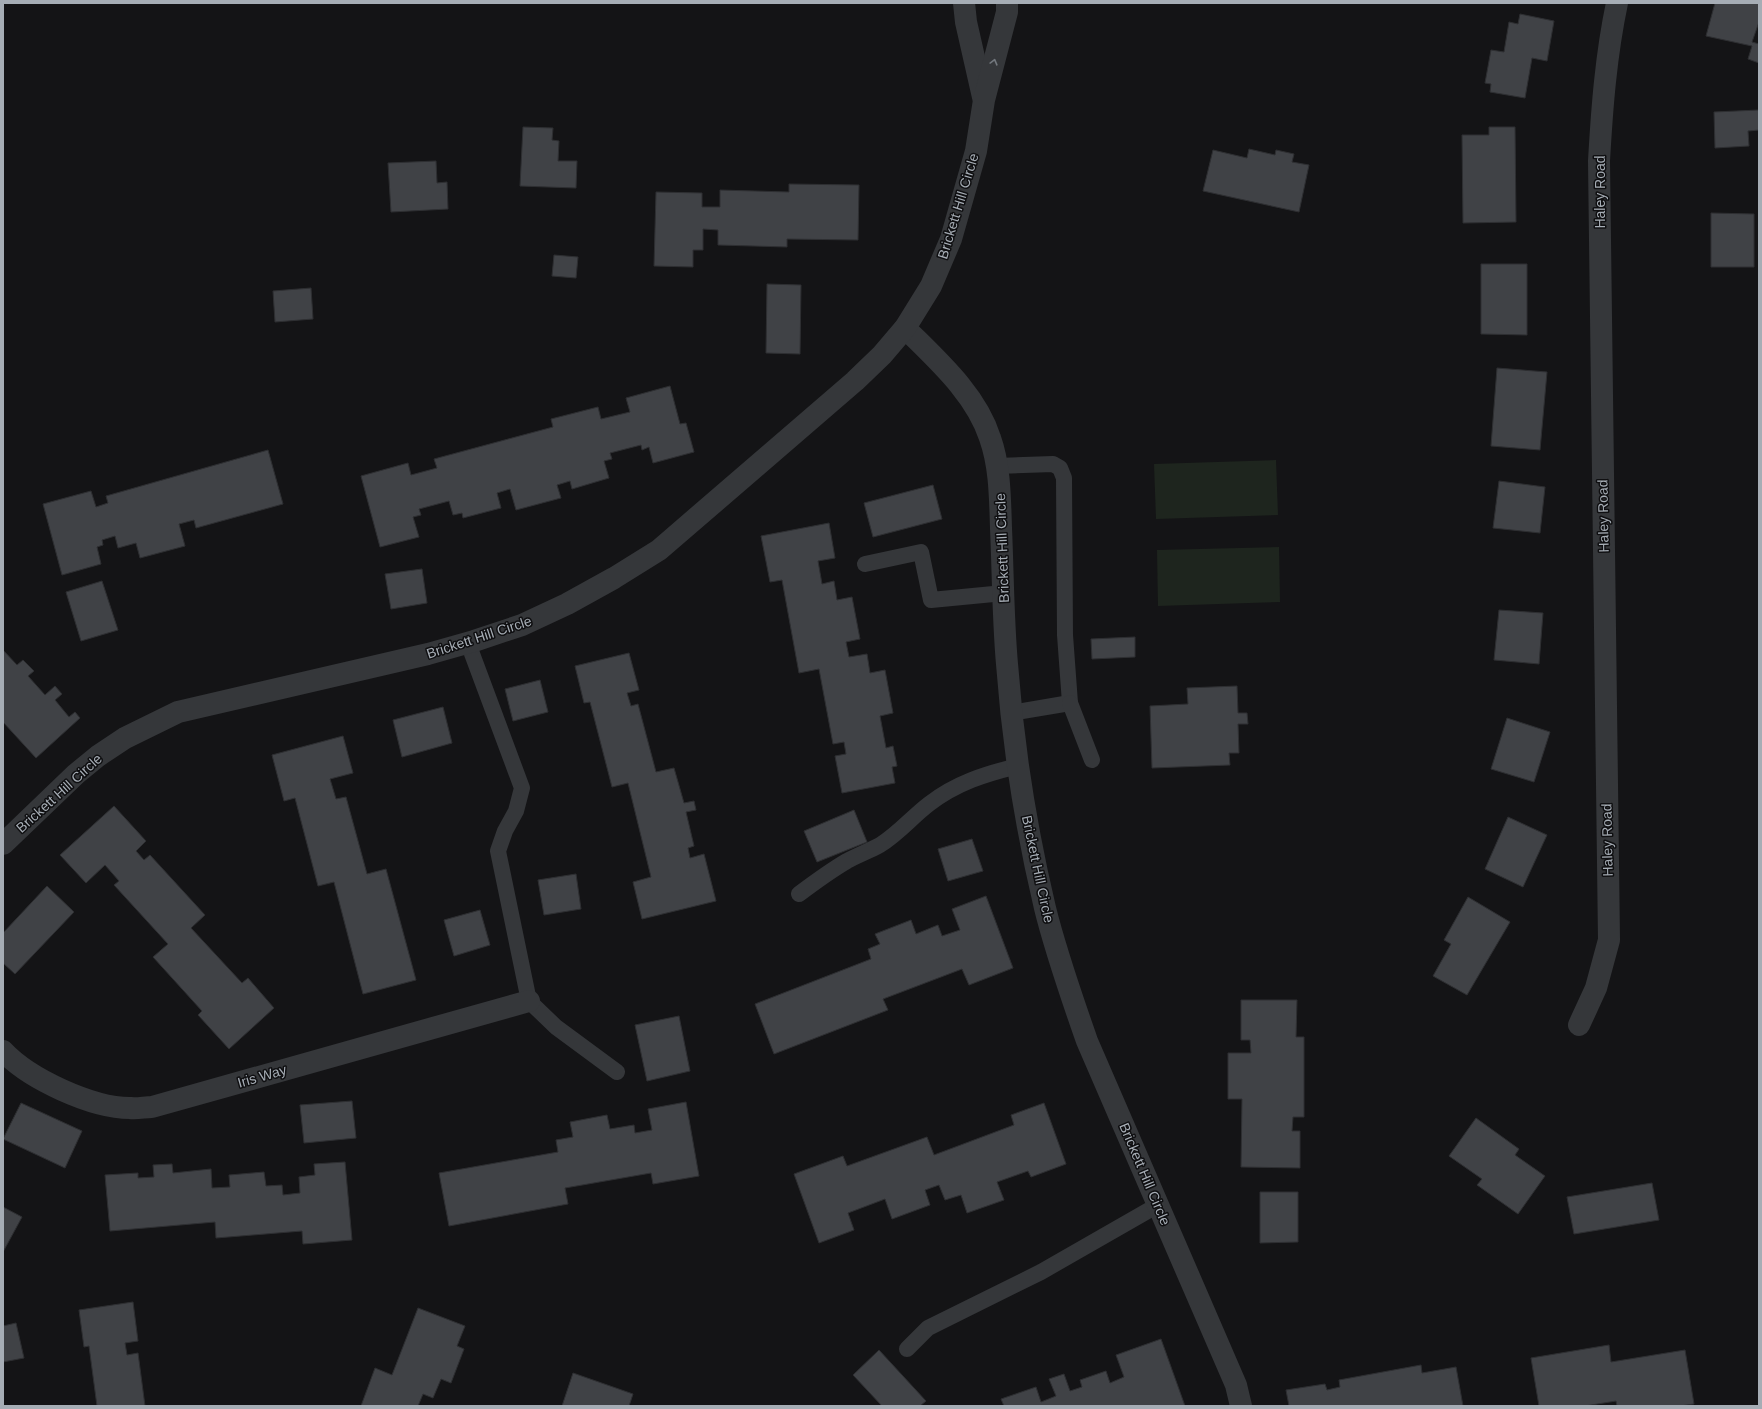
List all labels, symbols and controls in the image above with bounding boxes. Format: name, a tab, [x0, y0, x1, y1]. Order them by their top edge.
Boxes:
one-way arrow	[989, 59, 998, 66]
street label: Brickett Hill Circle	[934, 151, 982, 261]
street label: Haley Road	[1592, 155, 1608, 229]
street label: Haley Road	[1594, 479, 1612, 553]
street label: Brickett Hill Circle	[992, 493, 1012, 603]
street label: Brickett Hill Circle	[424, 612, 534, 662]
street label: Brickett Hill Circle	[13, 750, 105, 836]
street label: Haley Road	[1598, 803, 1616, 877]
street label: Brickett Hill Circle	[1019, 814, 1057, 925]
street label: Iris Way	[236, 1061, 288, 1091]
street label: Brickett Hill Circle	[1116, 1120, 1174, 1228]

